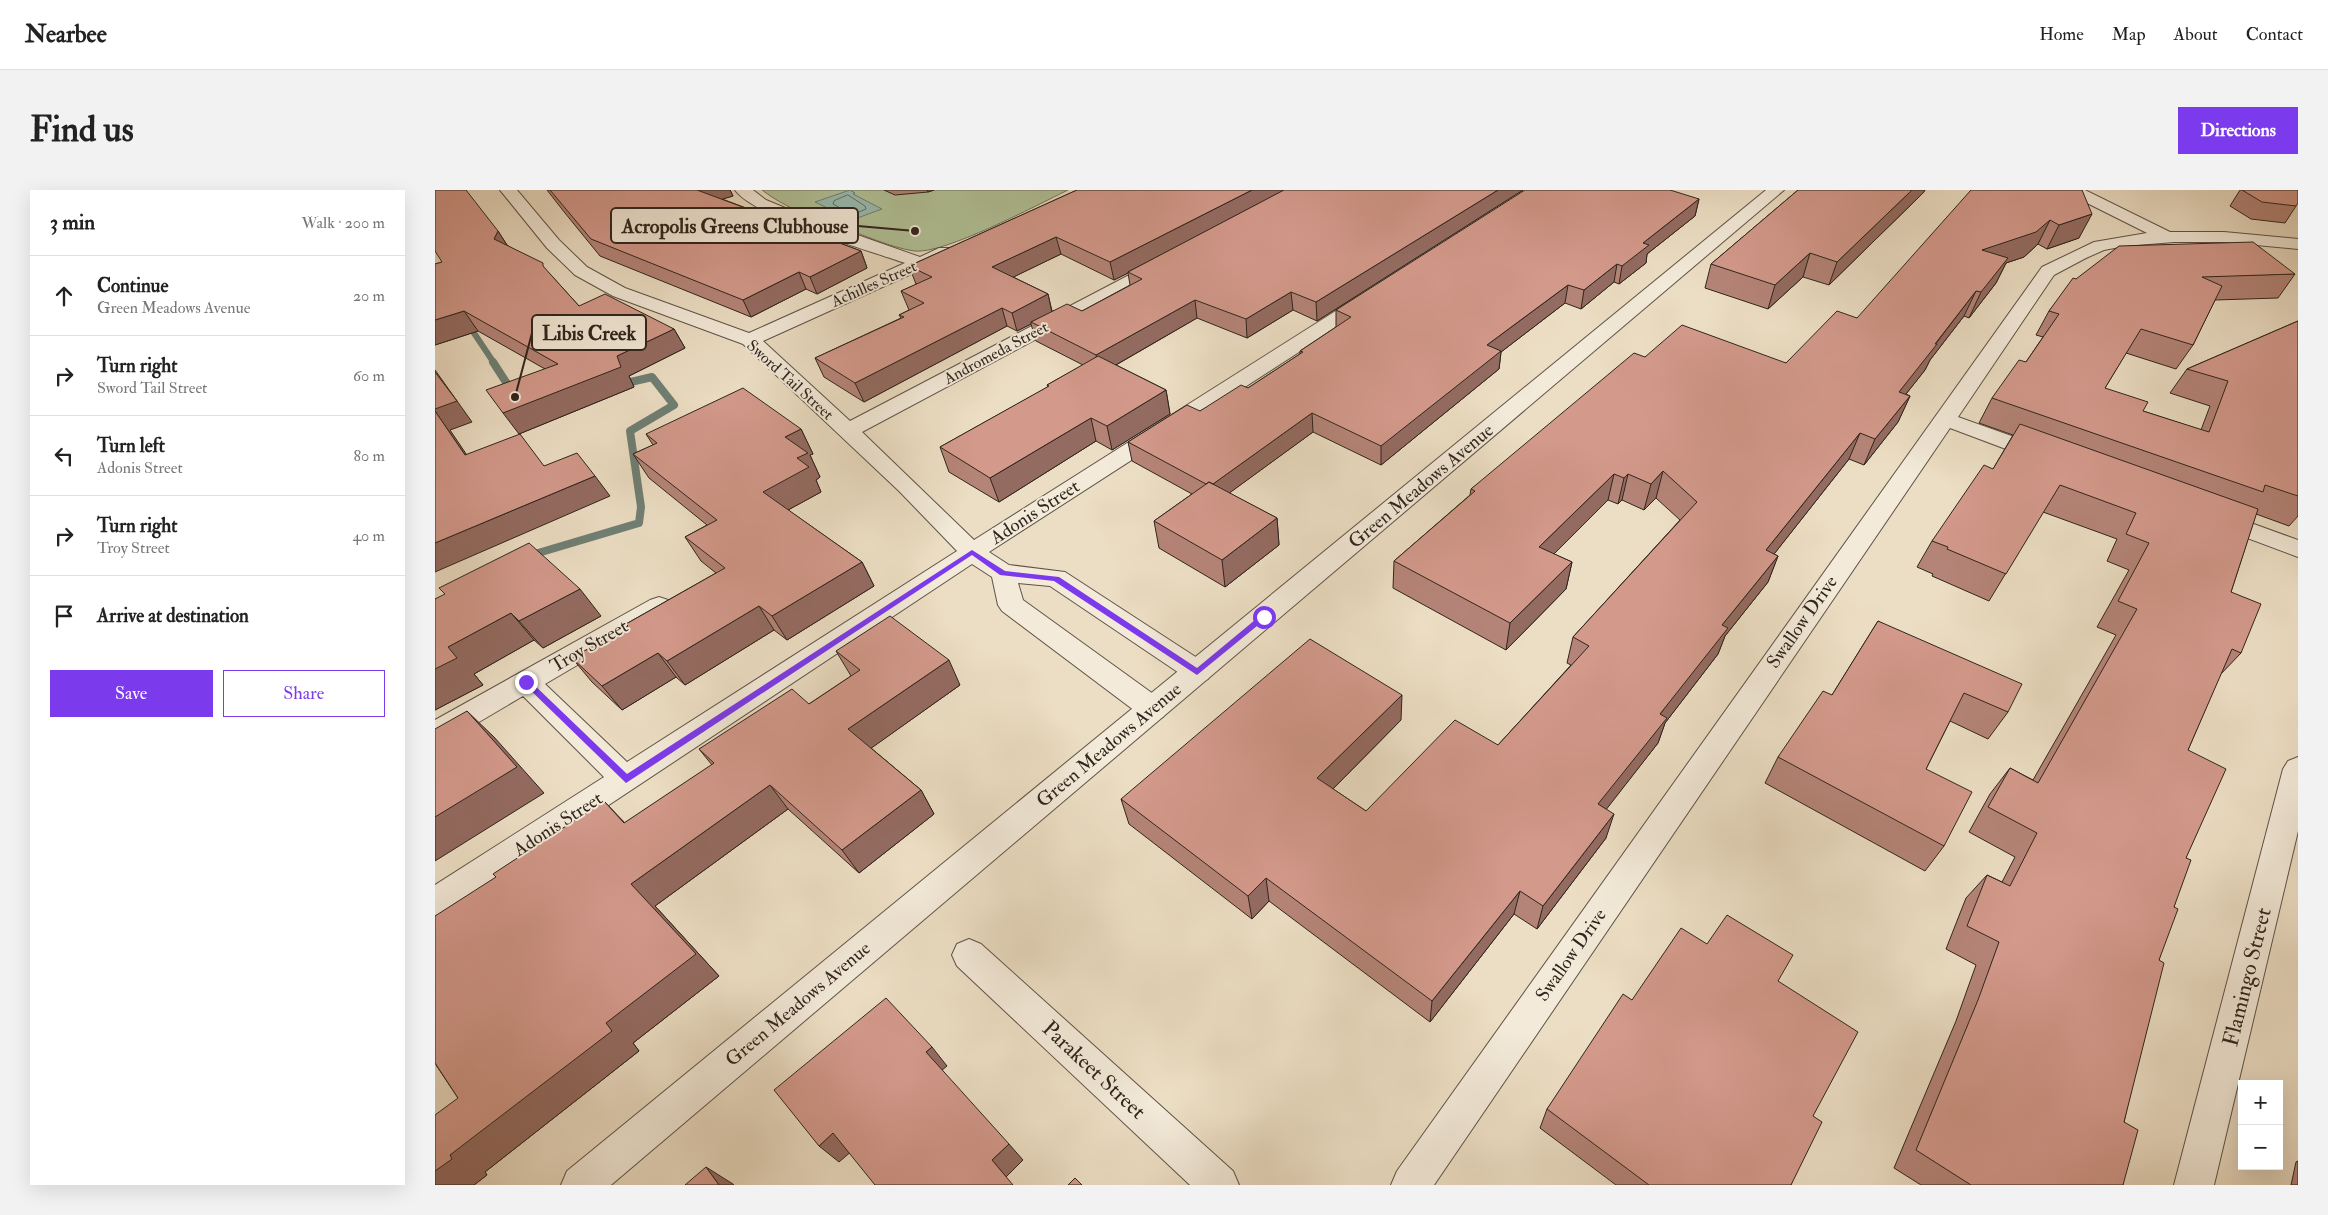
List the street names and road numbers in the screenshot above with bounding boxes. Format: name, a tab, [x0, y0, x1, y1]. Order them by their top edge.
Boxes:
street label: Achilles Street	[827, 256, 920, 312]
street label: Andromeda Street	[940, 317, 1052, 389]
street label: Sword Tail Street	[742, 336, 838, 424]
street label: Green Meadows Avenue	[1344, 418, 1499, 554]
street label: Adonis Street	[985, 474, 1084, 550]
street label: Swallow Drive	[1761, 571, 1843, 673]
street label: Troy Street	[546, 614, 632, 678]
street label: Green Meadows Avenue	[1032, 677, 1187, 813]
street label: Adonis Street	[508, 786, 607, 862]
street label: Swallow Drive	[1530, 904, 1612, 1006]
street label: Flamingo Street	[2216, 905, 2278, 1049]
street label: Green Meadows Avenue	[721, 936, 876, 1072]
street label: Parakeet Street	[1036, 1015, 1152, 1125]

